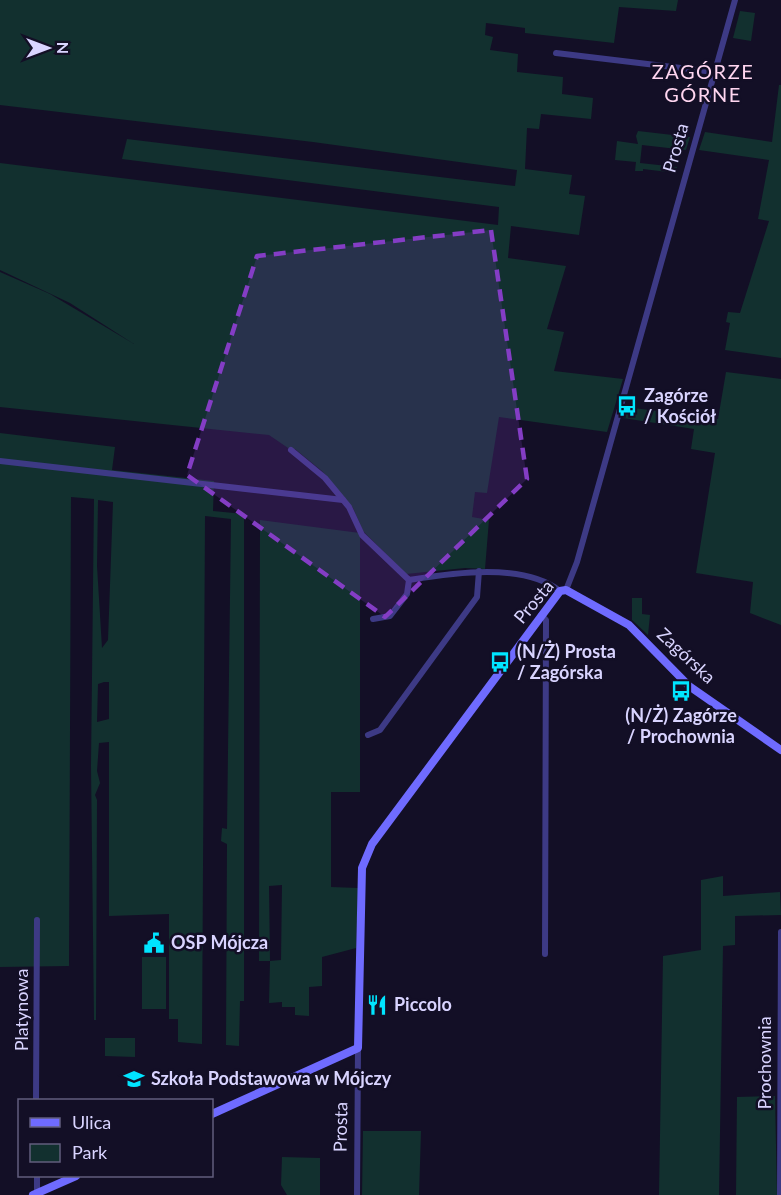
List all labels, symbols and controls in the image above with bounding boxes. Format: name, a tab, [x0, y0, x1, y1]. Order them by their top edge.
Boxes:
north arrow	[18, 18, 78, 78]
text: N	[54, 42, 73, 54]
district label: ZAGÓRZE GÓRNE	[652, 59, 754, 106]
street label: Prosta	[658, 121, 693, 175]
place label: Zagórze / Kościół	[644, 384, 716, 427]
bus stop icon: Zagórze / Kościół	[615, 394, 639, 418]
street label: Prosta	[509, 575, 558, 628]
street label: Zagórska	[653, 623, 720, 688]
place label: (N/Ż) Prosta / Zagórska	[517, 640, 616, 683]
bus stop icon: (N/Ż) Prosta / Zagórska	[488, 650, 512, 674]
bus stop icon: (N/Ż) Zagórze / Prochownia	[669, 679, 693, 703]
place label: (N/Ż) Zagórze / Prochownia	[625, 704, 737, 747]
public building icon: OSP Mójcza	[142, 931, 166, 955]
place label: OSP Mójcza	[171, 931, 268, 953]
street label: Platynowa	[10, 969, 32, 1051]
restaurant icon: Piccolo	[365, 993, 389, 1017]
place label: Piccolo	[394, 993, 452, 1015]
street label: Prochownia	[753, 1016, 775, 1110]
school or university icon: Szkoła Podstawowa w Mójczy	[122, 1067, 146, 1091]
place label: Szkoła Podstawowa w Mójczy	[151, 1067, 392, 1089]
legend	[18, 1099, 213, 1177]
street label: Prosta	[329, 1102, 351, 1152]
text: Ulica	[72, 1111, 111, 1133]
text: Park	[72, 1141, 108, 1163]

